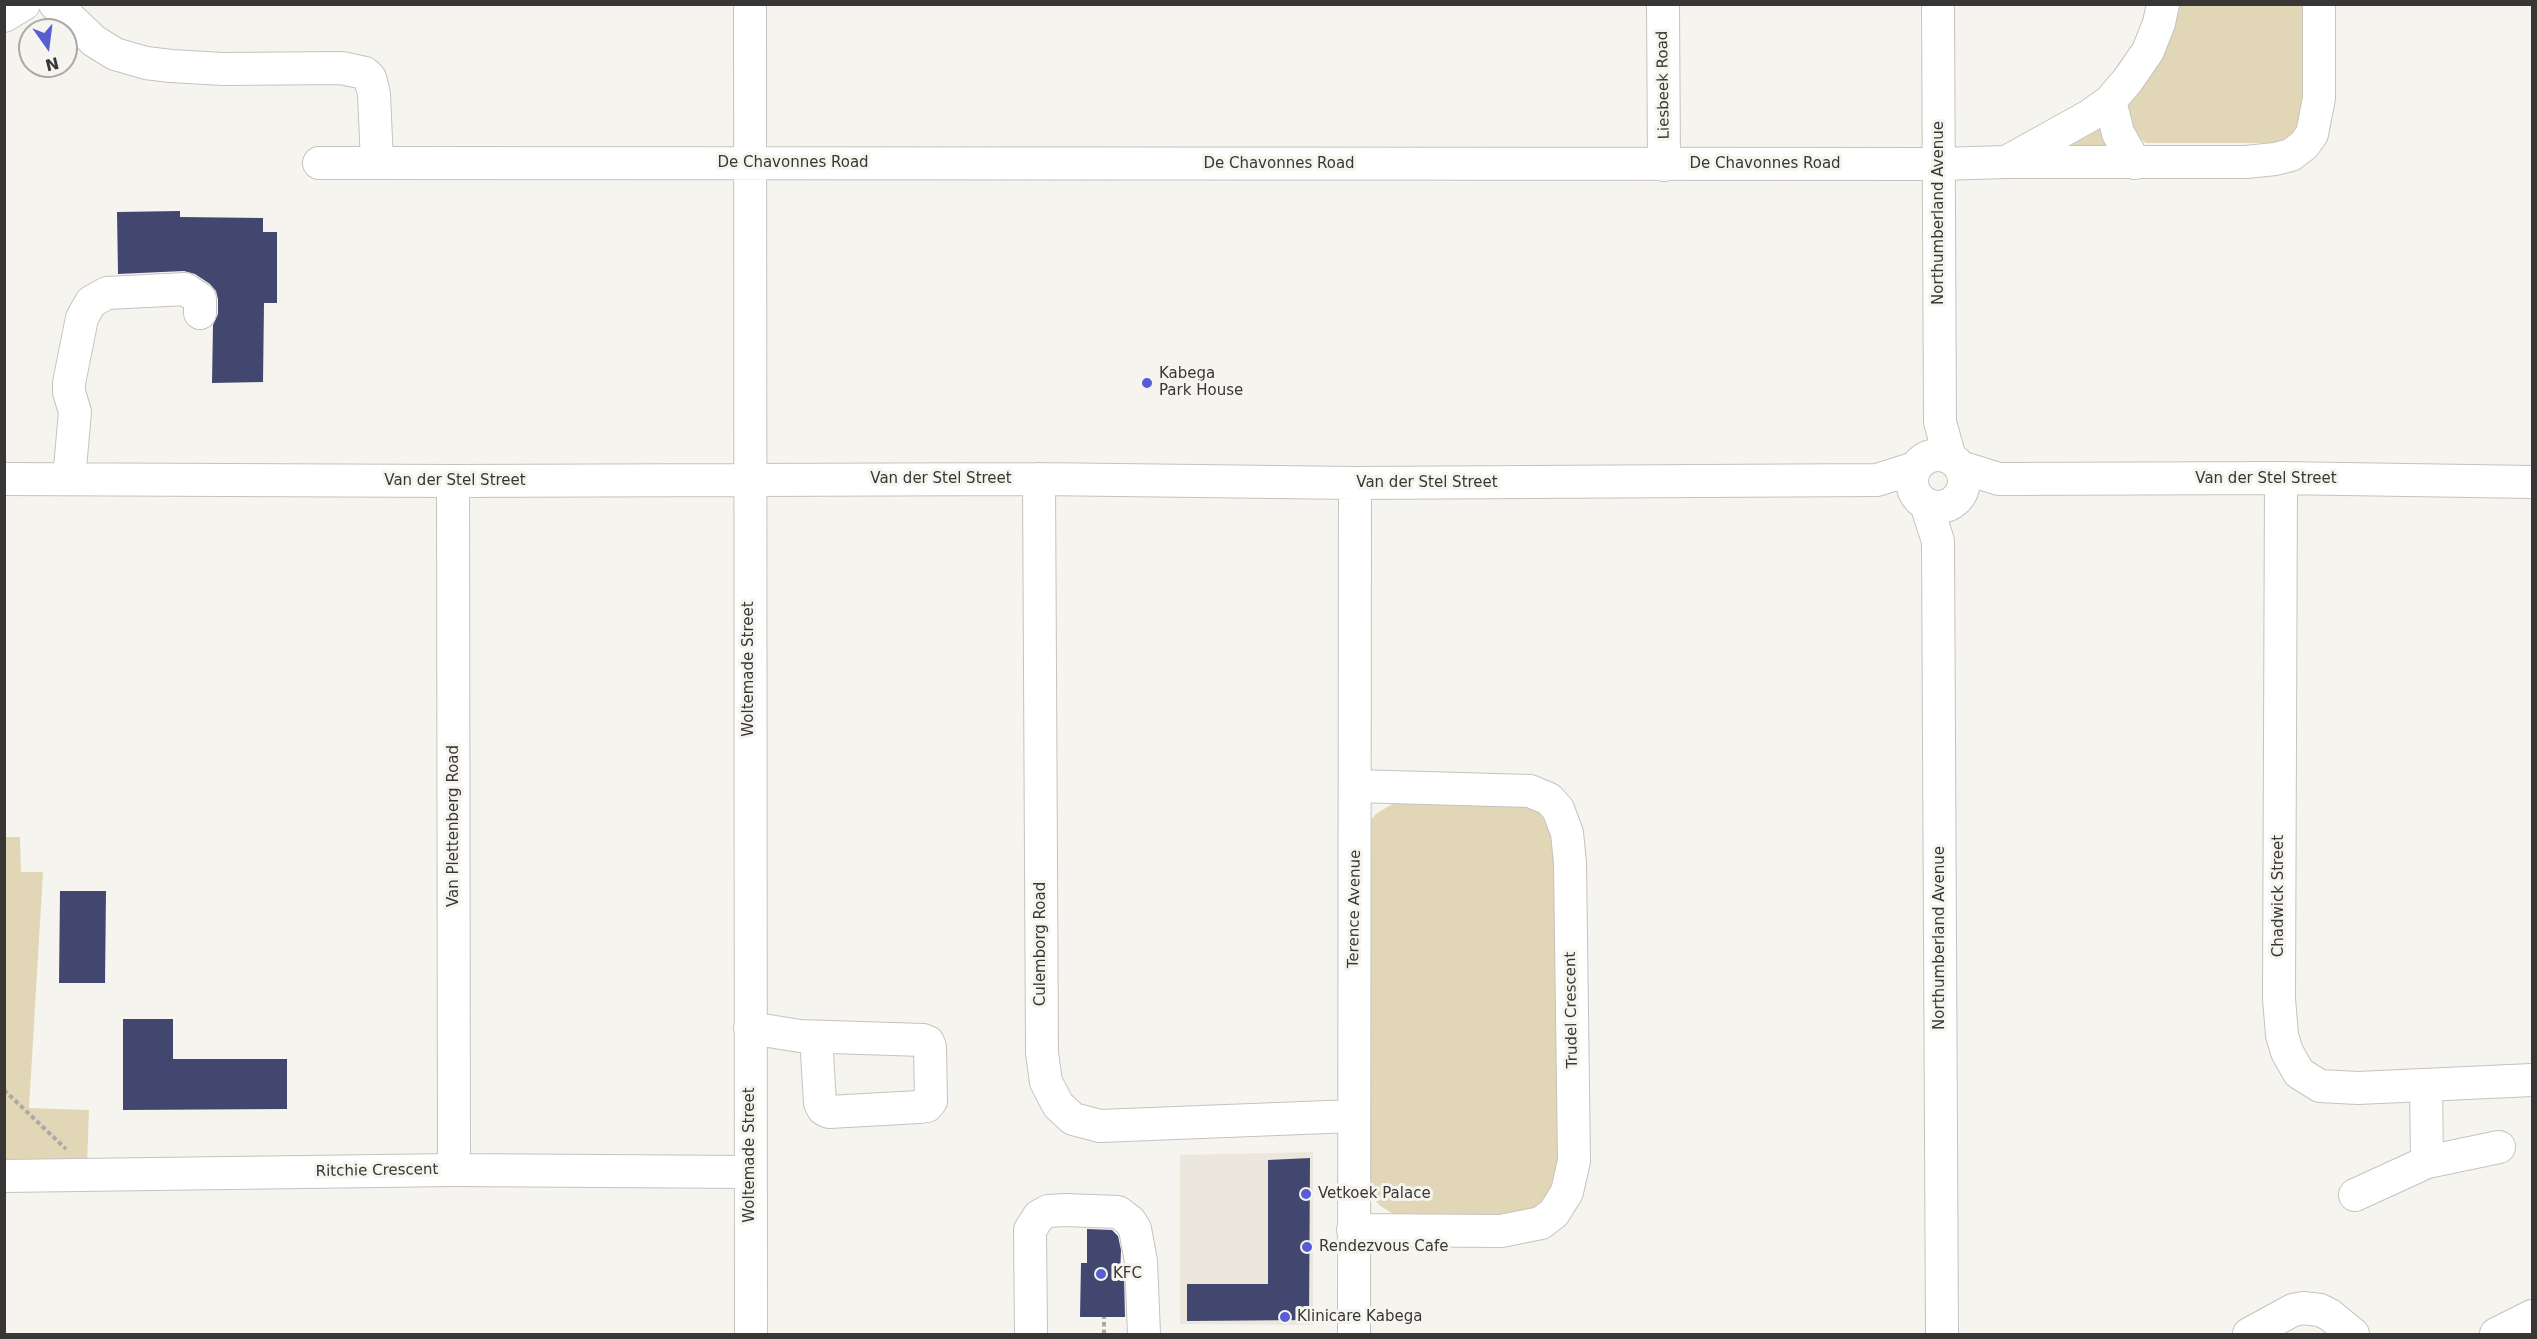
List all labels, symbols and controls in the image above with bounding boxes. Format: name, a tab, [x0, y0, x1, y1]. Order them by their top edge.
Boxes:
north arrow	[18, 18, 78, 78]
street label: Liesbeek Road	[1654, 31, 1674, 139]
text: N	[43, 53, 61, 75]
street label: Northumberland Avenue	[1930, 121, 1948, 305]
street label: De Chavonnes Road	[717, 154, 869, 172]
street label: De Chavonnes Road	[1203, 155, 1355, 173]
street label: De Chavonnes Road	[1689, 155, 1841, 173]
place label: Kabega Park House	[1159, 365, 1243, 400]
marker: Kabega Park House	[1140, 376, 1154, 390]
street label: Van der Stel Street	[870, 470, 1012, 488]
street label: Van der Stel Street	[2195, 470, 2337, 488]
street label: Van der Stel Street	[384, 472, 526, 490]
street label: Van der Stel Street	[1356, 474, 1498, 492]
street label: Woltemade Street	[740, 601, 758, 737]
street label: Van Plettenberg Road	[445, 745, 463, 907]
street label: Chadwick Street	[2270, 835, 2288, 957]
street label: Northumberland Avenue	[1931, 846, 1949, 1030]
street label: Terence Avenue	[1345, 850, 1365, 968]
street label: Culemborg Road	[1032, 882, 1050, 1006]
street label: Trudel Crescent	[1562, 952, 1582, 1068]
street label: Woltemade Street	[741, 1087, 759, 1223]
street label: Ritchie Crescent	[316, 1161, 438, 1181]
place label: Vetkoek Palace	[1318, 1185, 1431, 1203]
marker: Vetkoek Palace	[1299, 1187, 1313, 1201]
place label: Rendezvous Cafe	[1319, 1238, 1448, 1256]
marker: Rendezvous Cafe	[1300, 1240, 1314, 1254]
place label: KFC	[1113, 1265, 1142, 1283]
marker: KFC	[1094, 1267, 1108, 1281]
place label: Klinicare Kabega	[1297, 1308, 1422, 1326]
marker: Klinicare Kabega	[1278, 1310, 1292, 1324]

